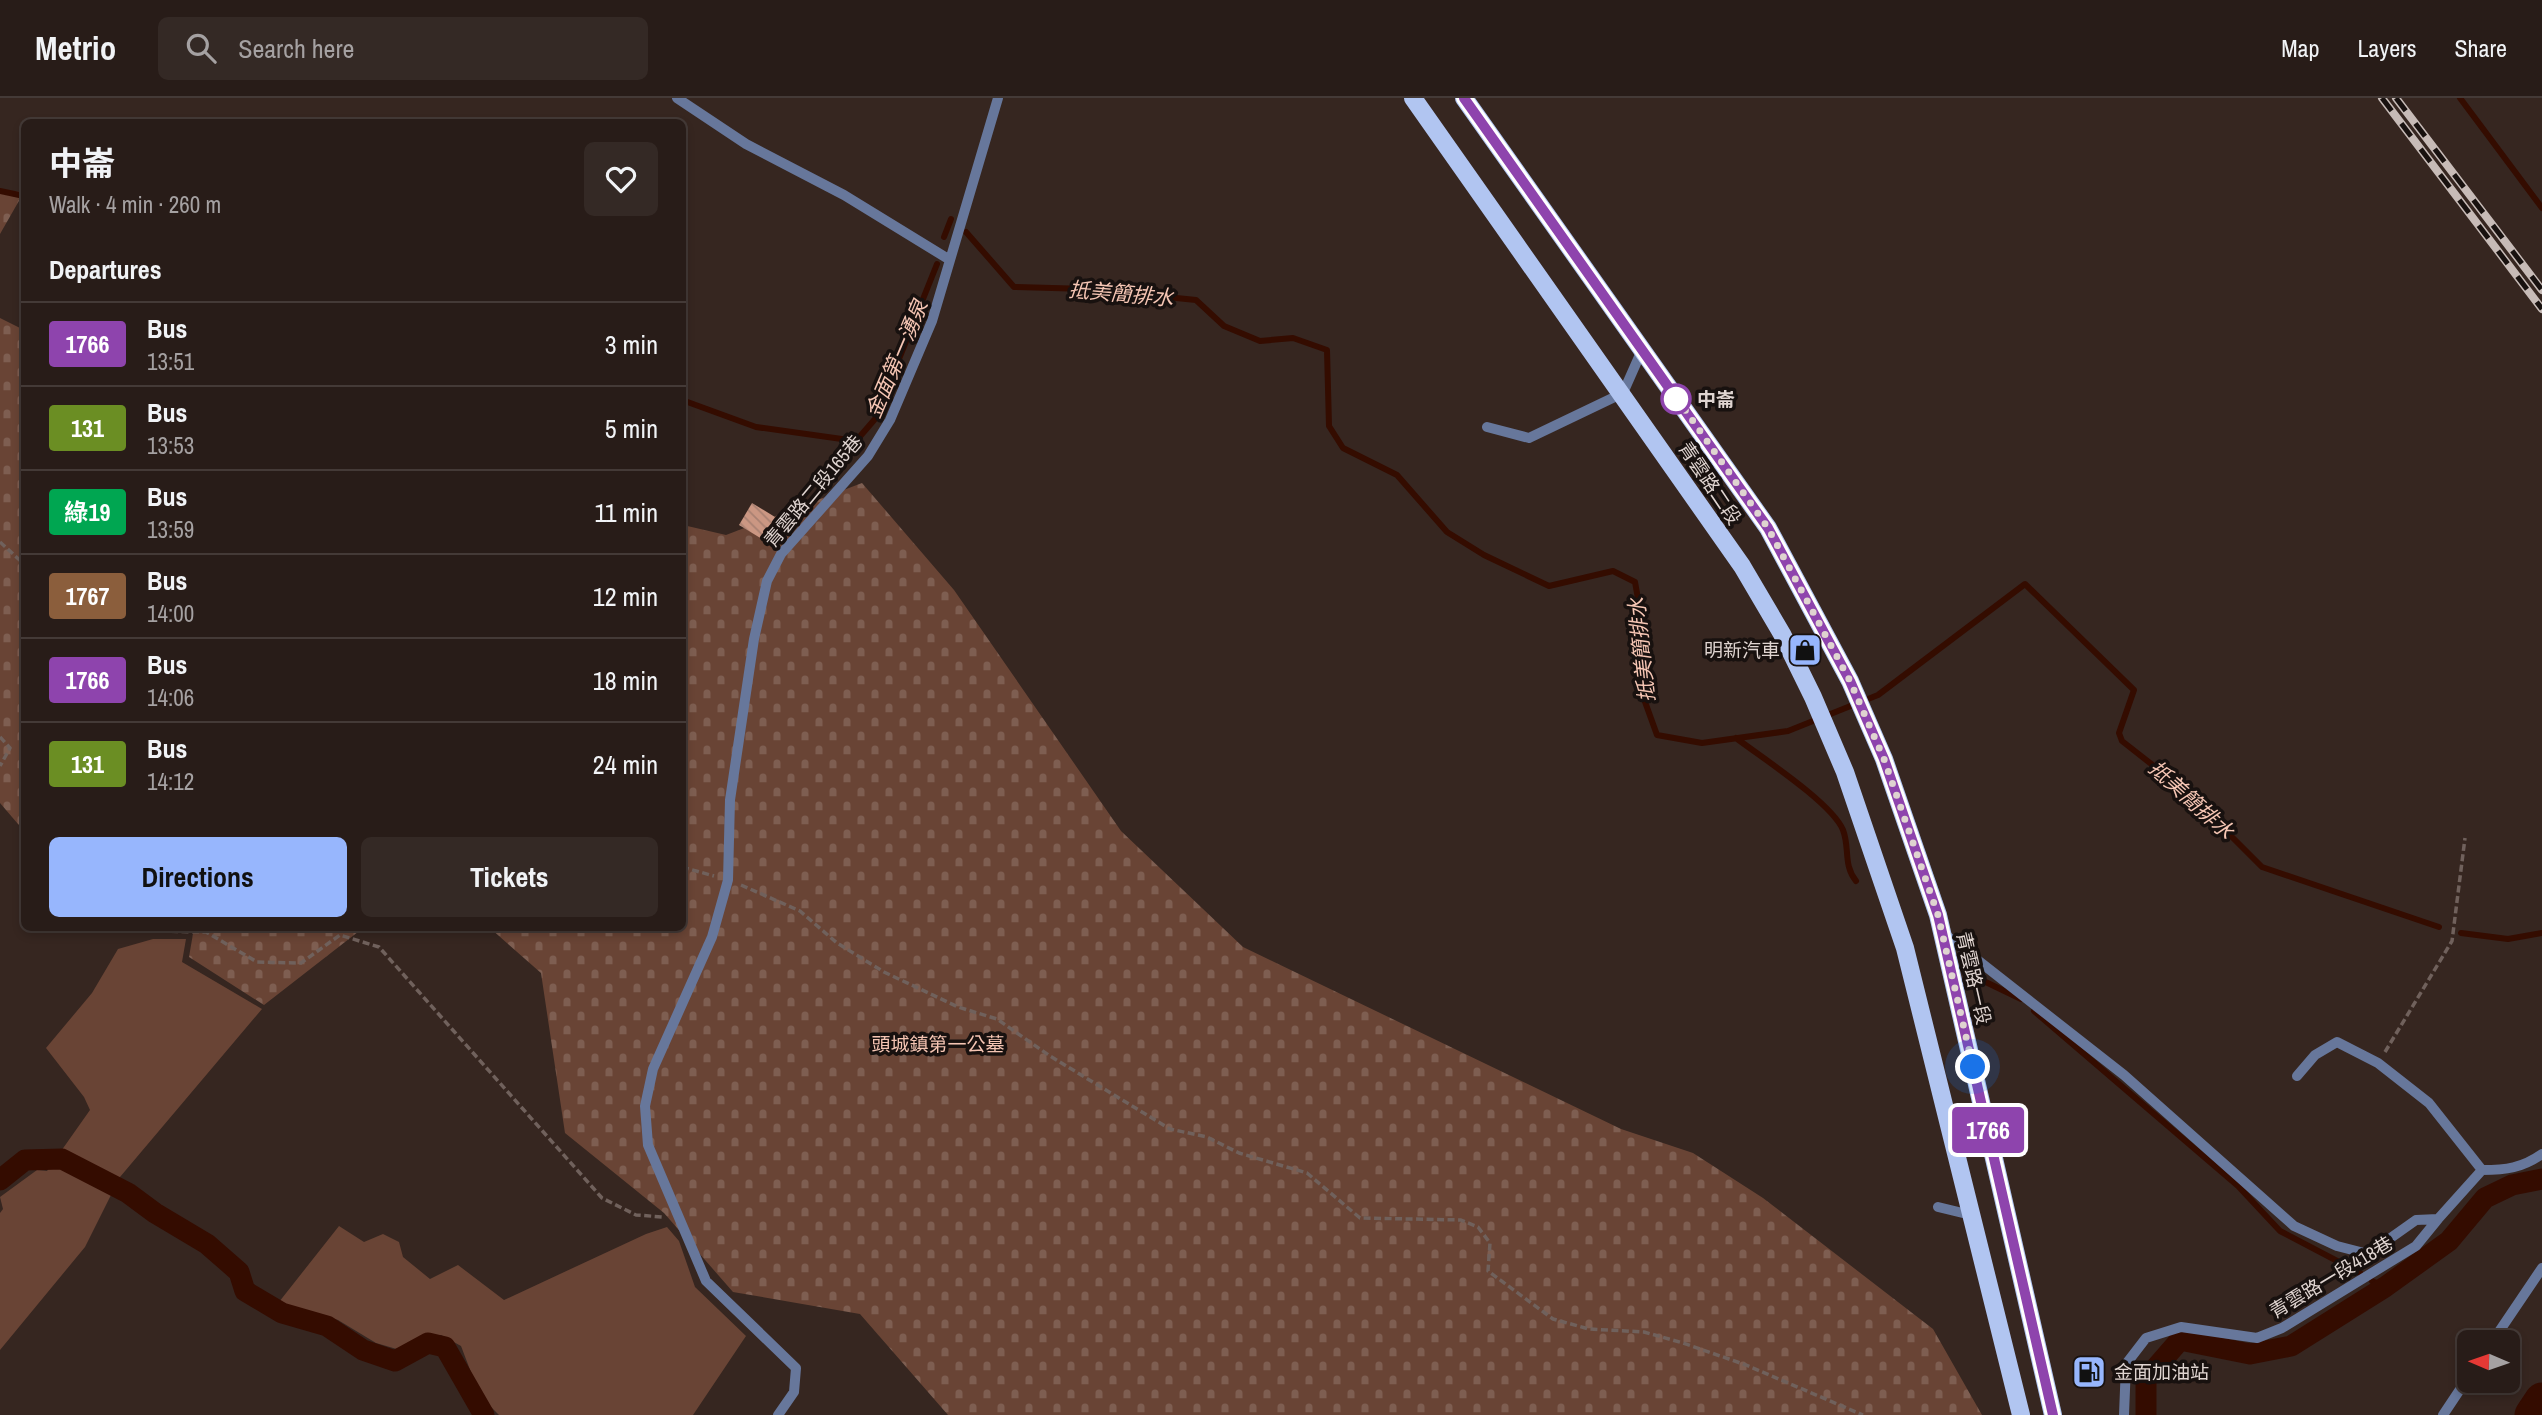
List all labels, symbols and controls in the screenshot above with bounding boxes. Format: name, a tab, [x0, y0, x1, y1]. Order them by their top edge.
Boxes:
search box	[158, 17, 648, 80]
text: Metrio	[35, 26, 116, 70]
icon: search	[182, 29, 220, 67]
text: Search here	[238, 31, 354, 66]
text: Map	[2281, 32, 2319, 64]
text: Layers	[2357, 32, 2416, 64]
text: Share	[2454, 32, 2507, 64]
text: 中崙	[49, 141, 115, 185]
button: heart	[584, 142, 658, 216]
text: Walk · 4 min · 260 m	[49, 189, 221, 220]
text: Departures	[49, 252, 162, 287]
water label: 抵美簡排水	[1067, 274, 1176, 313]
water label: 金面第一湧泉	[859, 294, 935, 422]
text: Bus	[147, 311, 187, 346]
text: 3 min	[605, 327, 658, 362]
text: 1766	[66, 328, 109, 360]
text: 13:51	[147, 346, 194, 377]
marker: 中崙	[1661, 384, 1691, 414]
place label: 中崙	[1697, 386, 1735, 412]
text: Bus	[147, 395, 187, 430]
text: 5 min	[605, 411, 658, 446]
text: 131	[71, 412, 104, 444]
street label: 青雲路二段165巷	[758, 429, 868, 553]
text: 13:53	[147, 430, 194, 461]
street label: 青雲路二段	[1673, 436, 1747, 530]
text: Bus	[147, 479, 187, 514]
text: 11 min	[594, 495, 658, 530]
text: 綠19	[65, 496, 110, 528]
text: 13:59	[147, 514, 194, 545]
text: Bus	[147, 563, 187, 598]
text: 12 min	[593, 579, 658, 614]
text: 1767	[66, 580, 109, 612]
water label: 抵美簡排水	[1621, 595, 1661, 704]
text: 14:00	[147, 598, 194, 629]
shop icon: 明新汽車	[1786, 631, 1824, 669]
place label: 明新汽車	[1704, 637, 1780, 663]
text: Bus	[147, 647, 187, 682]
text: 18 min	[593, 663, 658, 698]
text: 1766	[66, 664, 109, 696]
text: 14:06	[147, 682, 194, 713]
text: Bus	[147, 731, 187, 766]
text: 24 min	[593, 747, 658, 782]
text: 131	[71, 748, 104, 780]
water label: 抵美簡排水	[2143, 754, 2241, 846]
text: 14:12	[147, 766, 194, 797]
button: Directions	[49, 837, 347, 917]
button: Tickets	[361, 837, 658, 917]
street label: 青雲路一段	[1951, 929, 1997, 1027]
park label: 頭城鎮第一公墓	[871, 1031, 1005, 1057]
your location	[1955, 1049, 1990, 1084]
line badge: 1766	[1939, 1107, 2037, 1153]
text: 1766	[1966, 1114, 2010, 1146]
street label: 青雲路一段418巷	[2264, 1230, 2398, 1324]
north arrow	[2457, 1330, 2520, 1393]
map controls	[2457, 1330, 2520, 1393]
fuel station icon: 金面加油站	[2070, 1353, 2108, 1391]
place label: 金面加油站	[2114, 1359, 2209, 1385]

